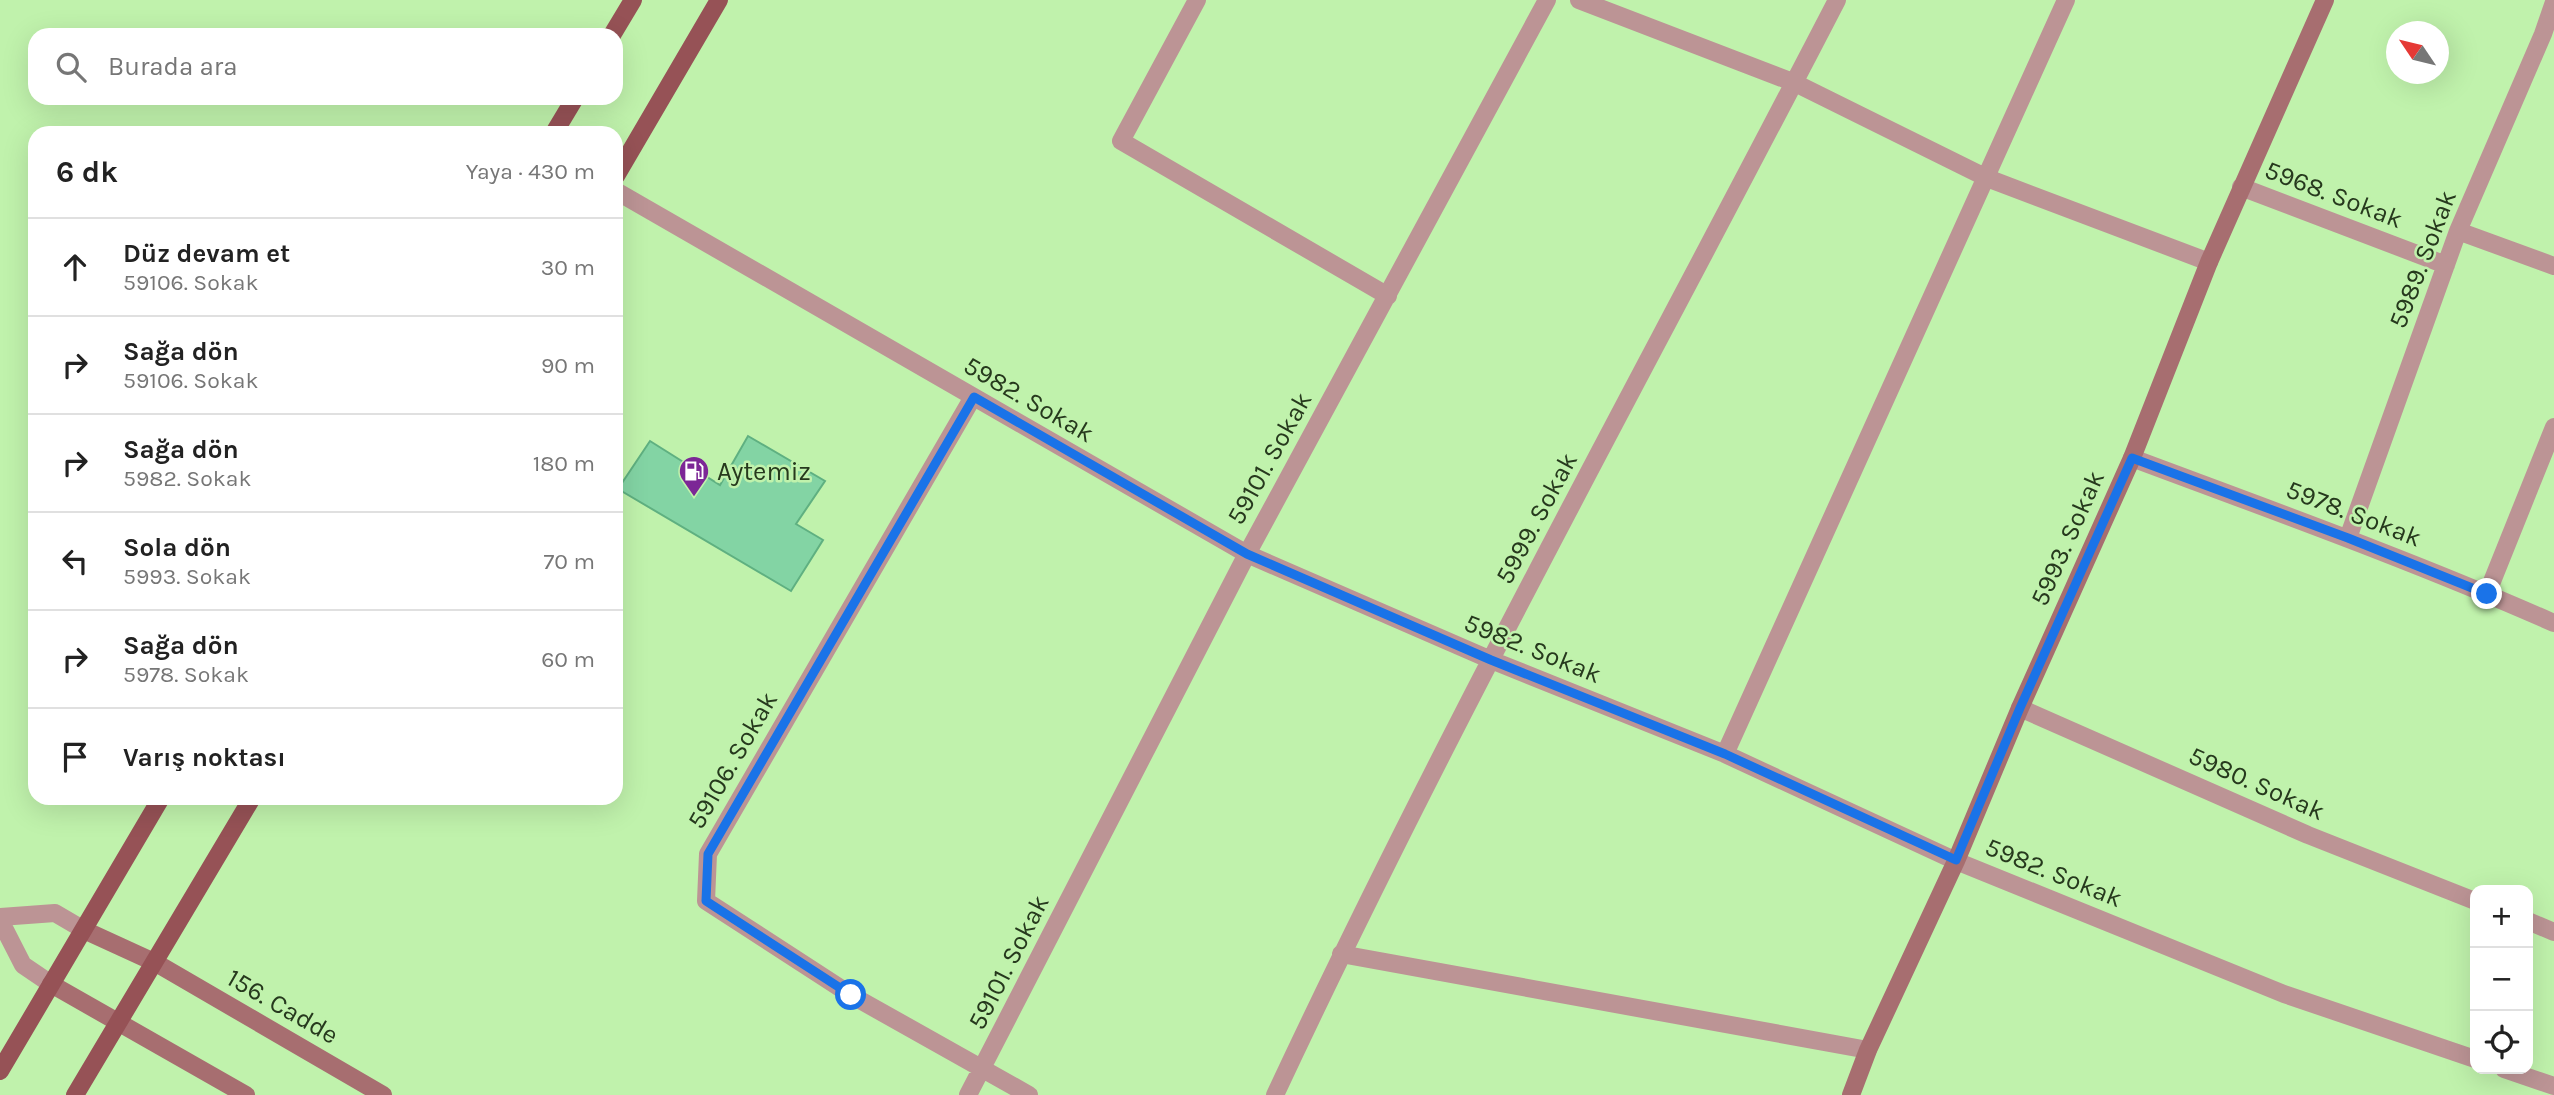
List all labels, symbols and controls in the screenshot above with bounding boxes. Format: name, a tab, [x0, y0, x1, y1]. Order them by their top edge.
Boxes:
north arrow	[2386, 21, 2449, 84]
search box	[28, 28, 623, 105]
icon: search	[52, 48, 90, 86]
text: Burada ara	[108, 51, 238, 82]
text: 6 dk	[56, 154, 118, 190]
street label: 5968. Sokak	[2261, 154, 2407, 235]
text: Yaya · 430 m	[466, 158, 595, 185]
street label: 5989. Sokak	[2382, 186, 2463, 332]
text: Düz devam et	[123, 238, 290, 269]
icon: ahead	[56, 248, 94, 286]
text: 30 m	[541, 254, 595, 281]
text: 59106. Sokak	[123, 269, 258, 296]
text: Sağa dön	[123, 336, 239, 367]
icon: right	[56, 346, 94, 384]
street label: 5982. Sokak	[958, 350, 1099, 449]
text: 90 m	[541, 352, 595, 379]
text: 59106. Sokak	[123, 367, 258, 394]
street label: 59101. Sokak	[1220, 387, 1319, 530]
text: Sağa dön	[123, 434, 239, 465]
icon: right	[56, 444, 94, 482]
street label: 5999. Sokak	[1489, 447, 1584, 589]
text: 180 m	[533, 450, 595, 477]
fuel station icon: Aytemiz	[677, 454, 711, 498]
place label: Aytemiz	[717, 456, 811, 487]
text: 5982. Sokak	[123, 465, 251, 492]
street label: 5993. Sokak	[2024, 466, 2111, 611]
street label: 5978. Sokak	[2282, 473, 2426, 553]
text: Sola dön	[123, 532, 231, 563]
icon: left	[56, 542, 94, 580]
text: 70 m	[544, 548, 595, 575]
text: 5993. Sokak	[123, 563, 251, 590]
route end	[2471, 578, 2502, 609]
street label: 5982. Sokak	[1460, 607, 1606, 690]
text: Sağa dön	[123, 630, 239, 661]
icon: right	[56, 640, 94, 678]
text: 60 m	[541, 646, 595, 673]
text: 5978. Sokak	[123, 661, 249, 688]
street label: 59106. Sokak	[681, 686, 784, 834]
icon: arrive	[56, 738, 94, 776]
street label: 5980. Sokak	[2184, 740, 2330, 827]
text: Varış noktası	[123, 742, 286, 773]
street label: 5982. Sokak	[1981, 831, 2127, 914]
map controls	[2470, 885, 2533, 1074]
button: +	[2470, 885, 2533, 948]
street label: 59101. Sokak	[961, 890, 1056, 1035]
button: −	[2470, 948, 2533, 1011]
street label: 156. Cadde	[222, 962, 344, 1051]
route start	[835, 979, 866, 1010]
button: locate	[2470, 1011, 2533, 1074]

